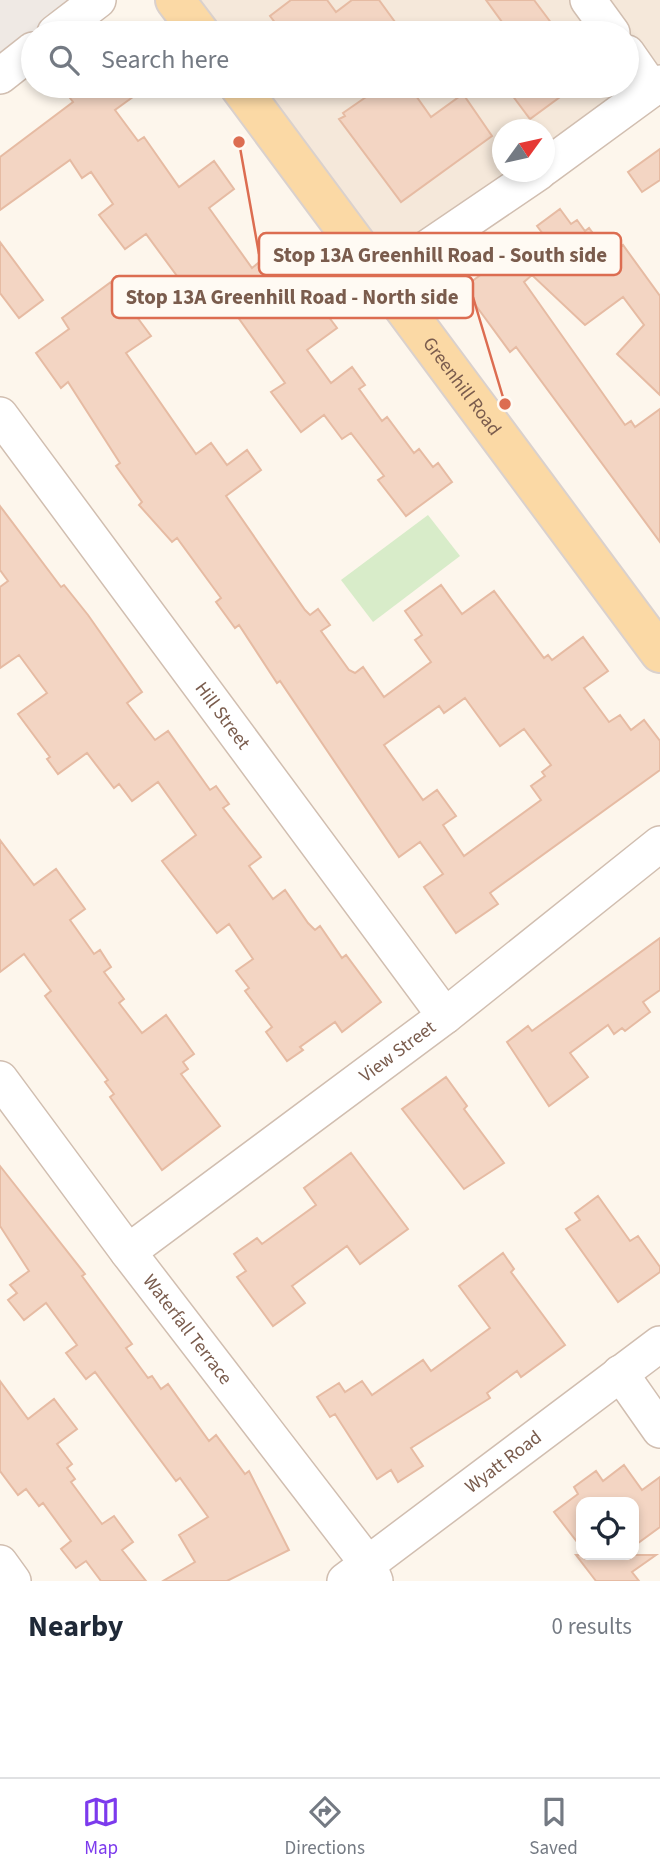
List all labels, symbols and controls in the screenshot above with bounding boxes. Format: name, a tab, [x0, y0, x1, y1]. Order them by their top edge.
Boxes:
search box	[21, 21, 639, 98]
icon: search	[45, 41, 83, 79]
text: Search here	[101, 41, 229, 78]
north arrow	[492, 119, 555, 182]
callout: Stop 13A Greenhill Road - South side	[259, 233, 621, 275]
text: Stop 13A Greenhill Road - South side	[273, 240, 607, 270]
callout: Stop 13A Greenhill Road - North side	[112, 276, 473, 318]
text: Stop 13A Greenhill Road - North side	[125, 282, 459, 312]
street label: Greenhill Road	[416, 331, 508, 441]
street label: Hill Street	[188, 676, 257, 756]
street label: View Street	[354, 1014, 442, 1089]
street label: Waterfall Terrace	[136, 1269, 239, 1390]
street label: Wyatt Road	[459, 1424, 547, 1500]
map controls	[576, 1497, 639, 1560]
button: locate	[576, 1497, 639, 1560]
text: Nearby	[28, 1605, 123, 1648]
text: 0 results	[552, 1610, 632, 1643]
tab: Map	[82, 1793, 120, 1862]
tab: Directions	[285, 1793, 365, 1862]
tab: Saved	[529, 1793, 578, 1862]

